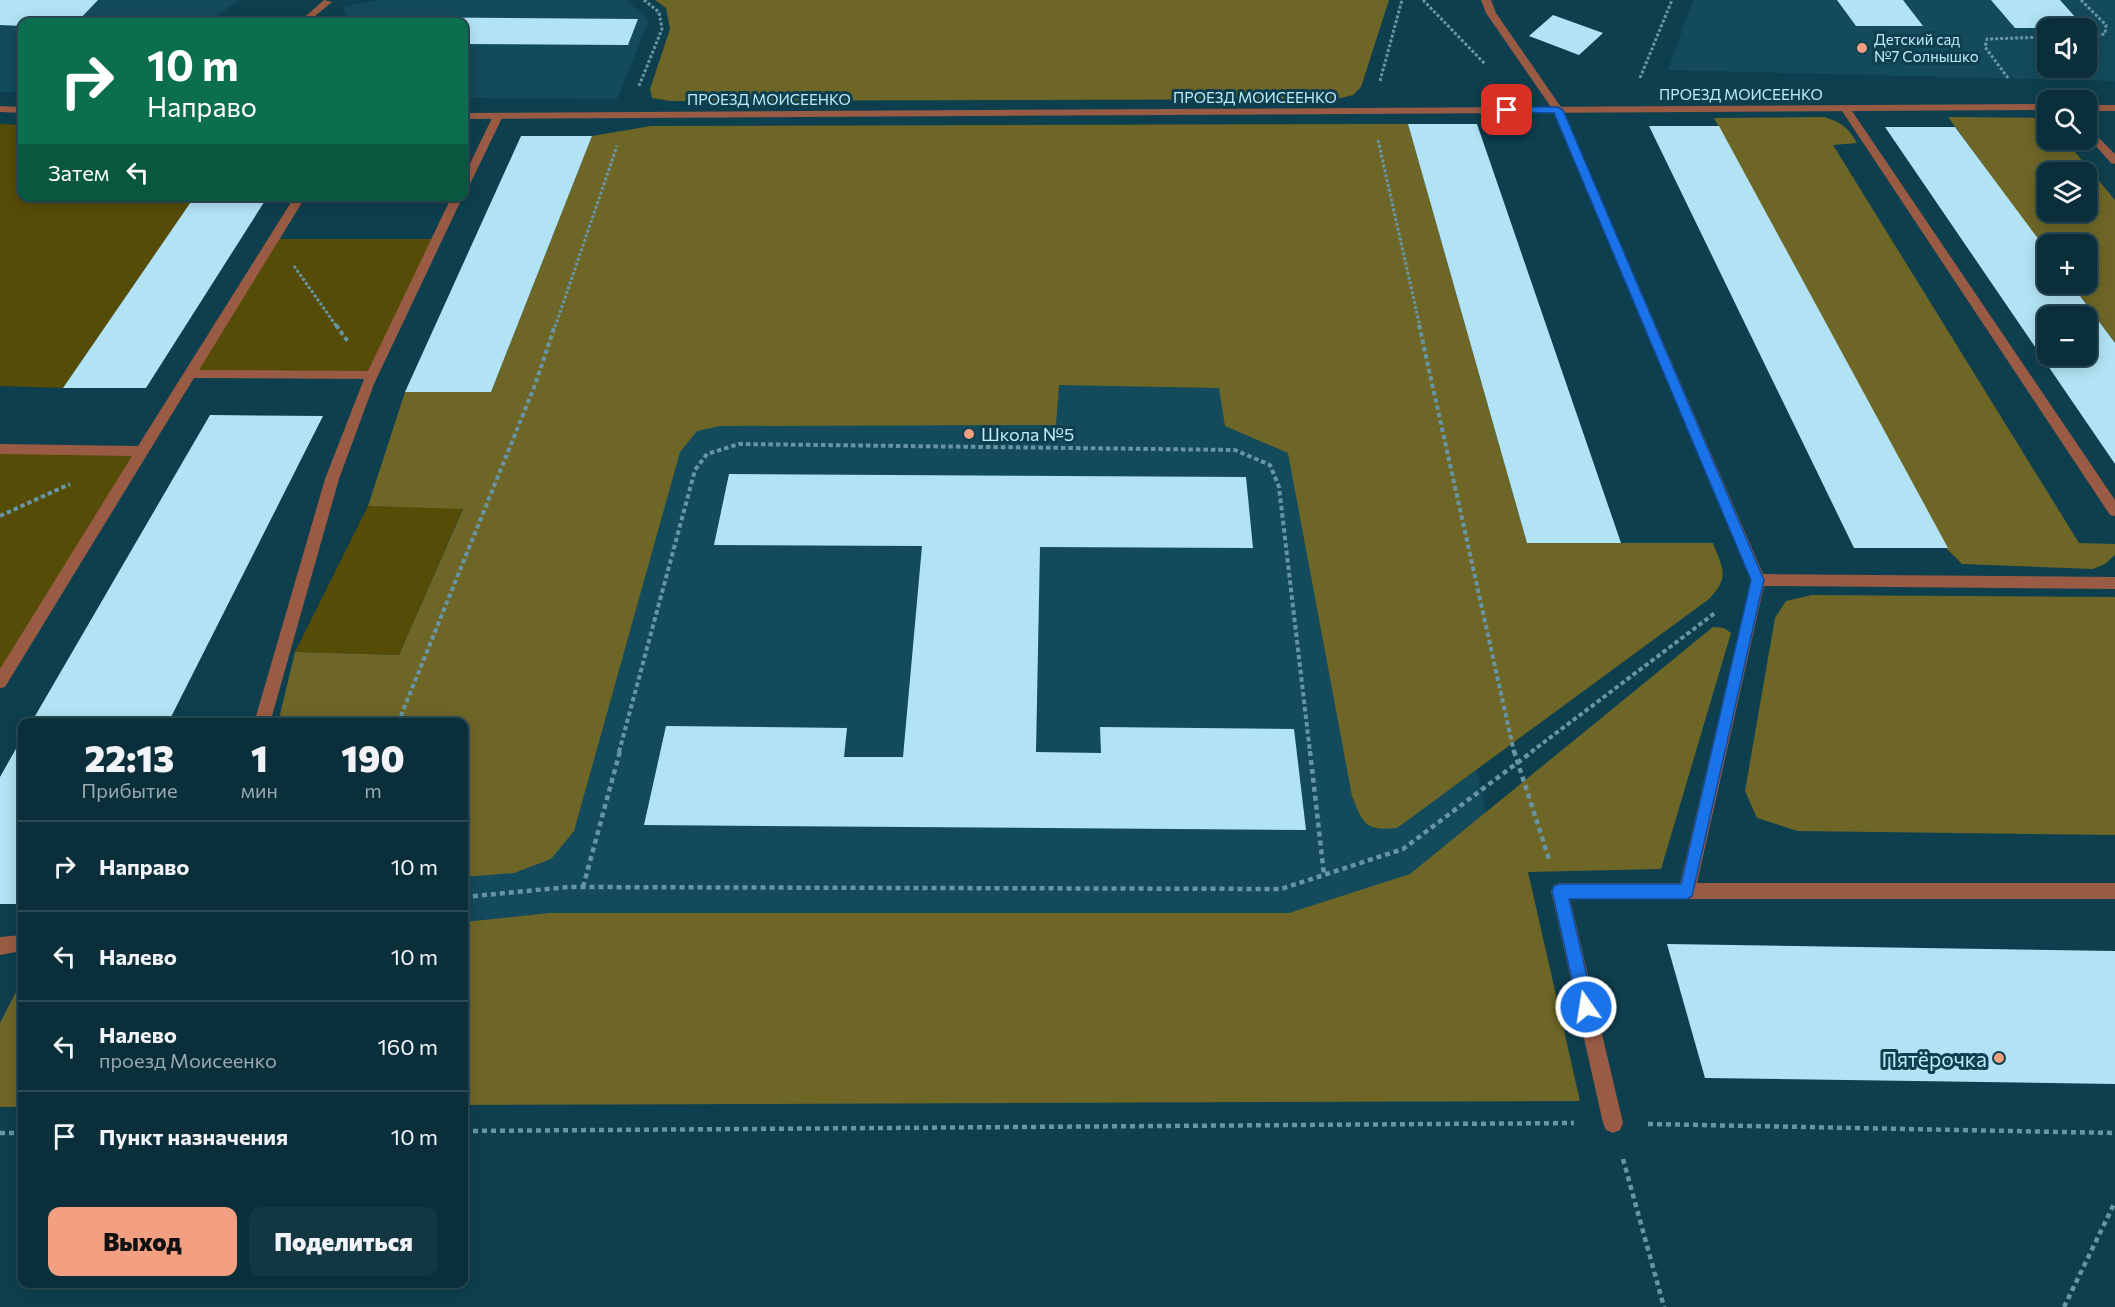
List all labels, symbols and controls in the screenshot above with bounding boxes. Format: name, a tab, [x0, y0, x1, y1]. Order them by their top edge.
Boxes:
map controls	[2037, 18, 2097, 366]
button: sound	[2037, 18, 2097, 78]
place label: Детский сад №7 Солнышко	[1874, 30, 1979, 65]
text: 10 m	[147, 38, 239, 90]
marker: Детский сад №7 Солнышко	[1855, 41, 1869, 55]
icon: right	[48, 42, 126, 120]
pin	[1481, 84, 1532, 135]
street label: ПРОЕЗД МОИСЕЕНКО	[1659, 85, 1823, 103]
street label: ПРОЕЗД МОИСЕЕНКО	[1173, 88, 1337, 106]
text: Направо	[147, 90, 257, 123]
street label: ПРОЕЗД МОИСЕЕНКО	[687, 90, 851, 108]
button: search	[2037, 90, 2097, 150]
icon: arrive	[1490, 93, 1523, 126]
icon: left	[121, 156, 154, 189]
text: Затем	[48, 159, 109, 186]
button: layers	[2037, 162, 2097, 222]
button: +	[2037, 234, 2097, 294]
button: −	[2037, 306, 2097, 366]
place label: Школа №5	[981, 423, 1074, 445]
marker: Школа №5	[962, 427, 976, 441]
text: 22:13	[85, 735, 174, 779]
text: 1	[251, 735, 268, 779]
text: 190	[341, 735, 405, 779]
text: Прибытие	[81, 778, 177, 802]
text: мин	[241, 778, 278, 802]
text: m	[364, 778, 382, 802]
icon: right	[48, 850, 81, 883]
text: Направо	[99, 853, 189, 880]
text: 10 m	[391, 853, 438, 880]
icon: left	[48, 940, 81, 973]
text: Налево	[99, 943, 177, 970]
text: 10 m	[391, 943, 438, 970]
position arrow	[1554, 975, 1618, 1039]
text: Налево	[99, 1021, 177, 1048]
icon: left	[48, 1030, 81, 1063]
text: 160 m	[377, 1033, 438, 1060]
place label: Пятёрочка	[1881, 1046, 1987, 1071]
text: проезд Моисеенко	[99, 1048, 277, 1072]
marker: Пятёрочка	[1992, 1051, 2006, 1065]
icon: arrive	[48, 1120, 81, 1153]
text: Пункт назначения	[99, 1123, 288, 1150]
text: 10 m	[391, 1123, 438, 1150]
button: Выход	[48, 1207, 237, 1276]
button: Поделиться	[249, 1207, 438, 1276]

